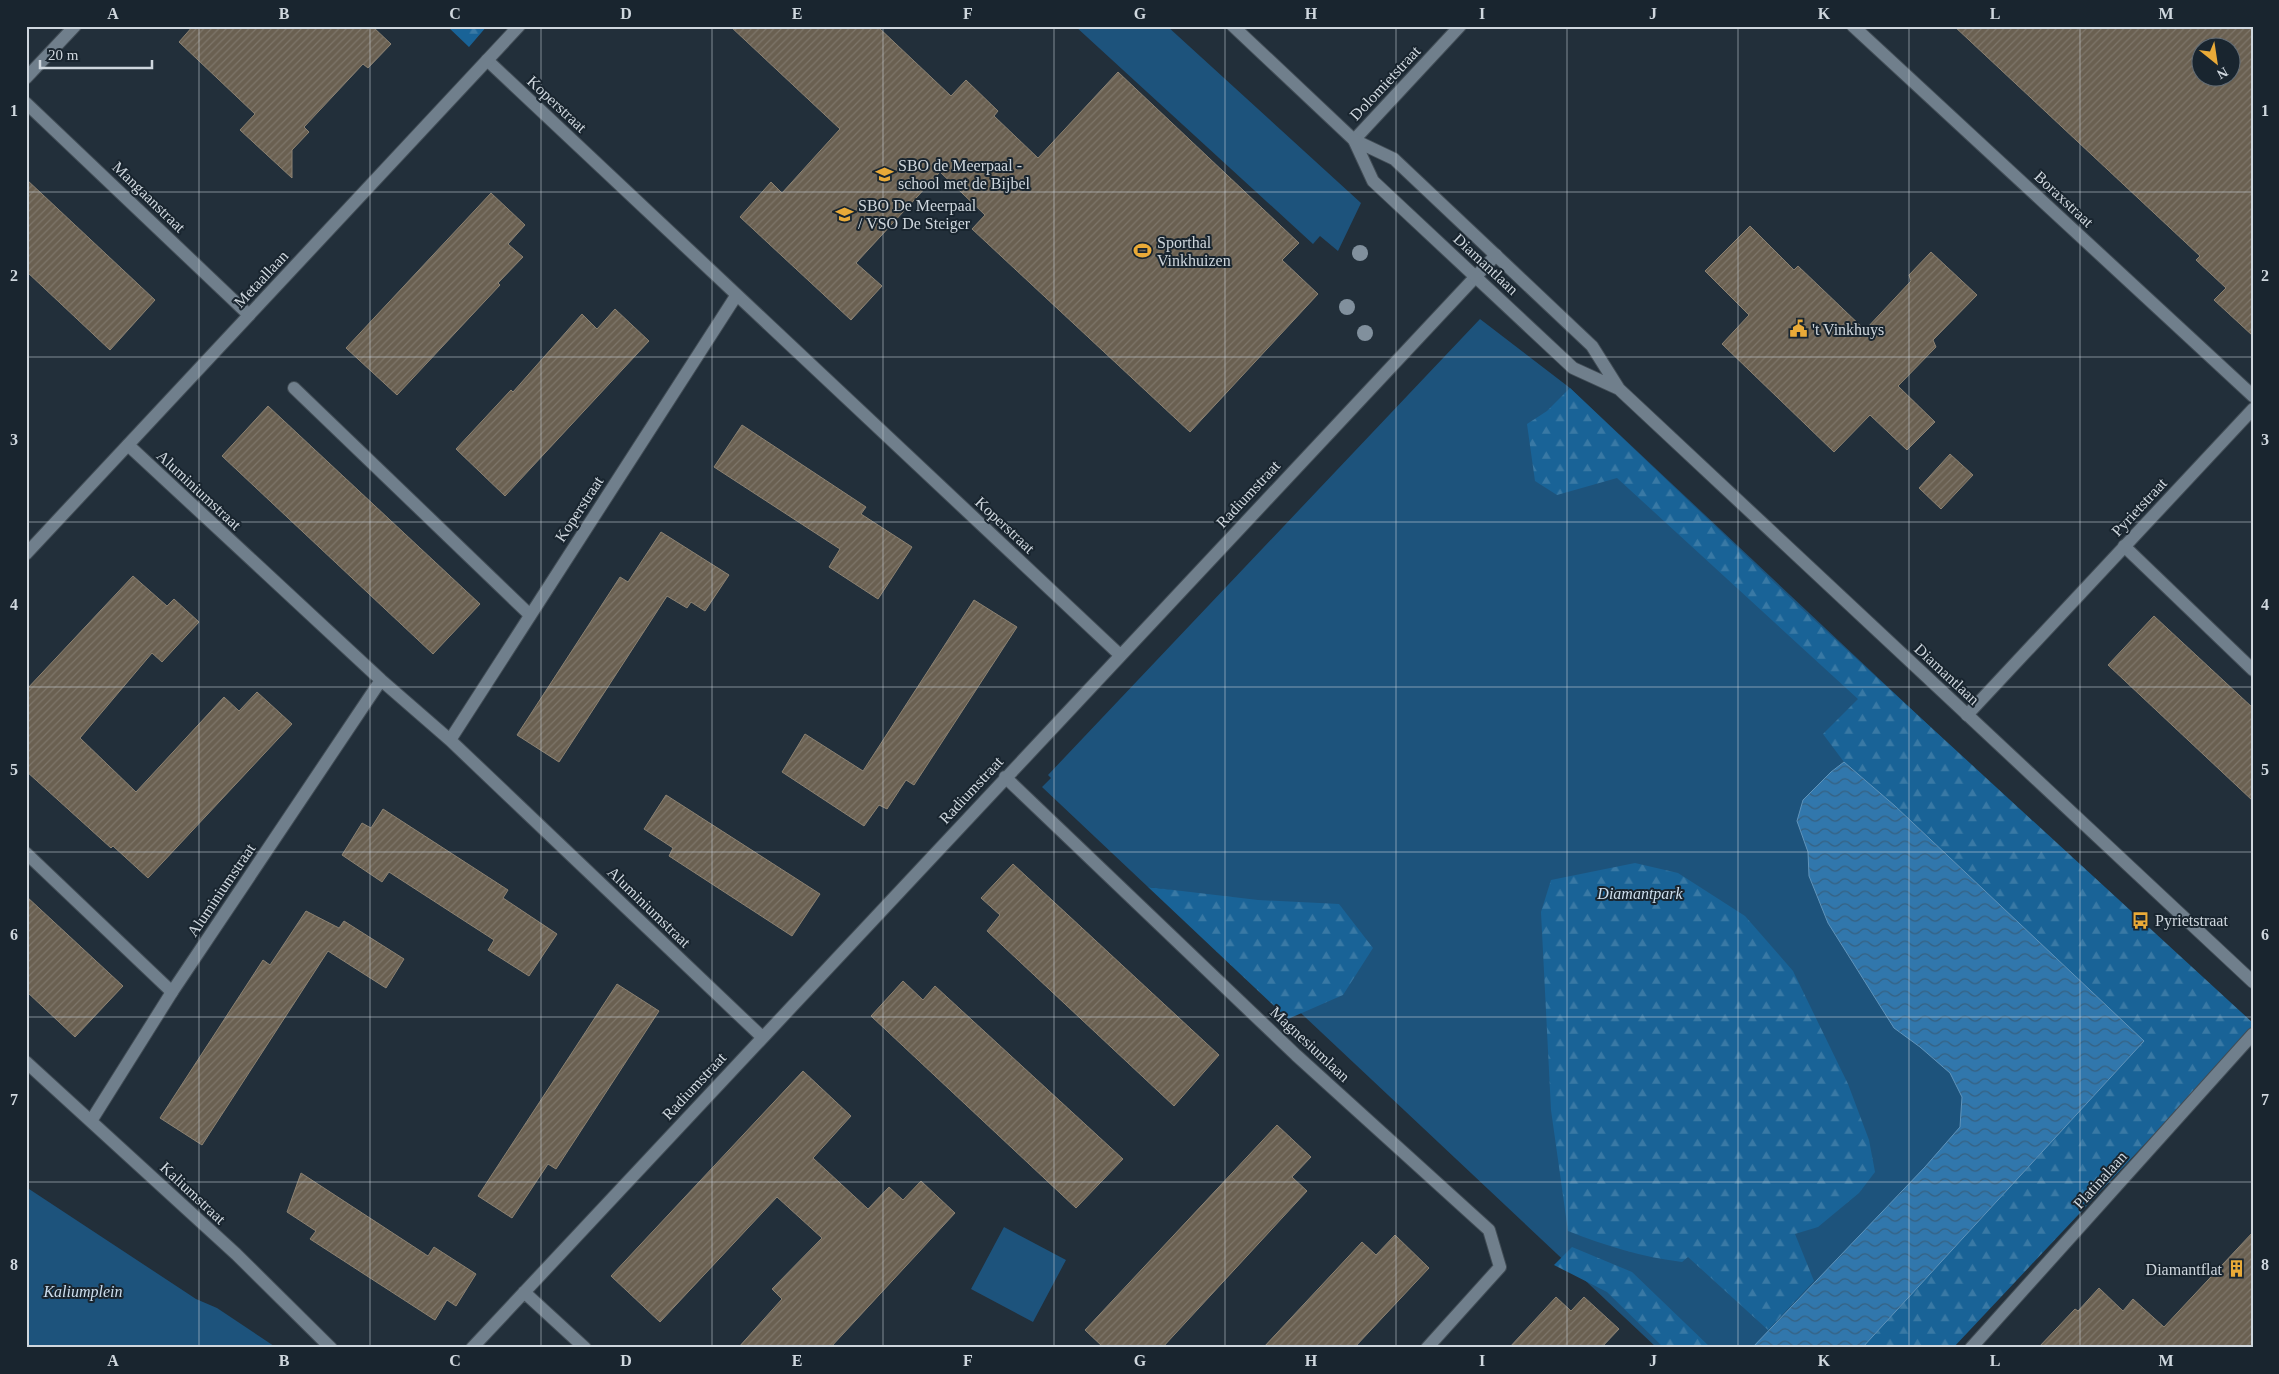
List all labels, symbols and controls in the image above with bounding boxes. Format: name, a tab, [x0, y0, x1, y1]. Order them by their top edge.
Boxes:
text: A	[107, 5, 119, 22]
text: B	[279, 5, 290, 22]
text: C	[449, 5, 461, 22]
text: D	[620, 5, 632, 22]
text: E	[792, 5, 802, 22]
text: F	[963, 5, 973, 22]
text: G	[1134, 5, 1147, 22]
text: H	[1305, 5, 1318, 22]
text: I	[1479, 5, 1485, 22]
text: J	[1649, 5, 1657, 22]
text: K	[1818, 5, 1831, 22]
text: L	[1990, 5, 2000, 22]
text: M	[2158, 5, 2174, 22]
scale bar	[40, 38, 152, 70]
north arrow	[2192, 38, 2242, 88]
street label: Dolomietstraat	[1346, 42, 1424, 124]
text: 20 m	[48, 47, 79, 63]
text: N	[2214, 64, 2230, 82]
street label: Koperstraat	[523, 72, 590, 137]
text: 1	[10, 102, 18, 119]
text: 1	[2261, 102, 2269, 119]
place label: SBO de Meerpaal - school met de Bijbel	[898, 157, 1031, 193]
street label: Mangaanstraat	[109, 158, 189, 237]
school or university icon: SBO de Meerpaal - school met de Bijbel	[874, 164, 894, 184]
street label: Boraxstraat	[2031, 168, 2097, 231]
place label: SBO De Meerpaal / VSO De Steiger	[858, 197, 977, 233]
school or university icon: SBO De Meerpaal / VSO De Steiger	[834, 204, 854, 224]
street label: Diamantlaan	[1450, 230, 1522, 298]
place label: Sporthal Vinkhuizen	[1157, 234, 1231, 269]
sports icon: Sporthal Vinkhuizen	[1133, 241, 1153, 261]
street label: Metaallaan	[231, 247, 291, 311]
text: 2	[10, 267, 18, 284]
text: 2	[2261, 267, 2269, 284]
public building icon: 't Vinkhuys	[1788, 319, 1808, 339]
place label: 't Vinkhuys	[1812, 321, 1884, 339]
text: 3	[10, 431, 18, 448]
text: 3	[2261, 431, 2269, 448]
street label: Aluminiumstraat	[154, 447, 245, 534]
street label: Radiumstraat	[1213, 457, 1284, 531]
street label: Koperstraat	[552, 473, 608, 545]
street label: Pyrietstraat	[2108, 474, 2171, 540]
street label: Koperstraat	[971, 493, 1038, 558]
text: 4	[10, 596, 18, 613]
text: 4	[2261, 596, 2269, 613]
street label: Diamantlaan	[1911, 640, 1983, 708]
street label: Radiumstraat	[936, 753, 1007, 827]
text: 5	[10, 761, 18, 778]
text: 5	[2261, 761, 2269, 778]
street label: Aluminiumstraat	[184, 840, 259, 940]
street label: Aluminiumstraat	[604, 863, 694, 951]
park label: Diamantpark	[1596, 885, 1684, 903]
bus stop icon: Pyrietstraat	[2131, 910, 2151, 930]
place label: Pyrietstraat	[2155, 912, 2228, 930]
text: 6	[10, 926, 18, 943]
text: 6	[2261, 926, 2269, 943]
street label: Magnesiumlaan	[1266, 1003, 1353, 1086]
street label: Radiumstraat	[659, 1049, 730, 1123]
text: 7	[10, 1091, 18, 1108]
text: 7	[2261, 1091, 2269, 1108]
street label: Platinalaan	[2070, 1148, 2130, 1212]
street label: Kaliumstraat	[157, 1159, 229, 1228]
text: 8	[10, 1256, 18, 1273]
text: 8	[2261, 1256, 2269, 1273]
building icon: Diamantflat	[2226, 1259, 2246, 1279]
place label: Diamantflat	[2146, 1261, 2223, 1278]
park label: Kaliumplein	[42, 1283, 123, 1301]
text: A	[107, 1352, 119, 1369]
text: B	[279, 1352, 290, 1369]
text: C	[449, 1352, 461, 1369]
text: D	[620, 1352, 632, 1369]
text: E	[792, 1352, 802, 1369]
text: F	[963, 1352, 973, 1369]
text: G	[1134, 1352, 1147, 1369]
text: H	[1305, 1352, 1318, 1369]
text: I	[1479, 1352, 1485, 1369]
text: J	[1649, 1352, 1657, 1369]
text: K	[1818, 1352, 1831, 1369]
text: L	[1990, 1352, 2000, 1369]
text: M	[2158, 1352, 2174, 1369]

